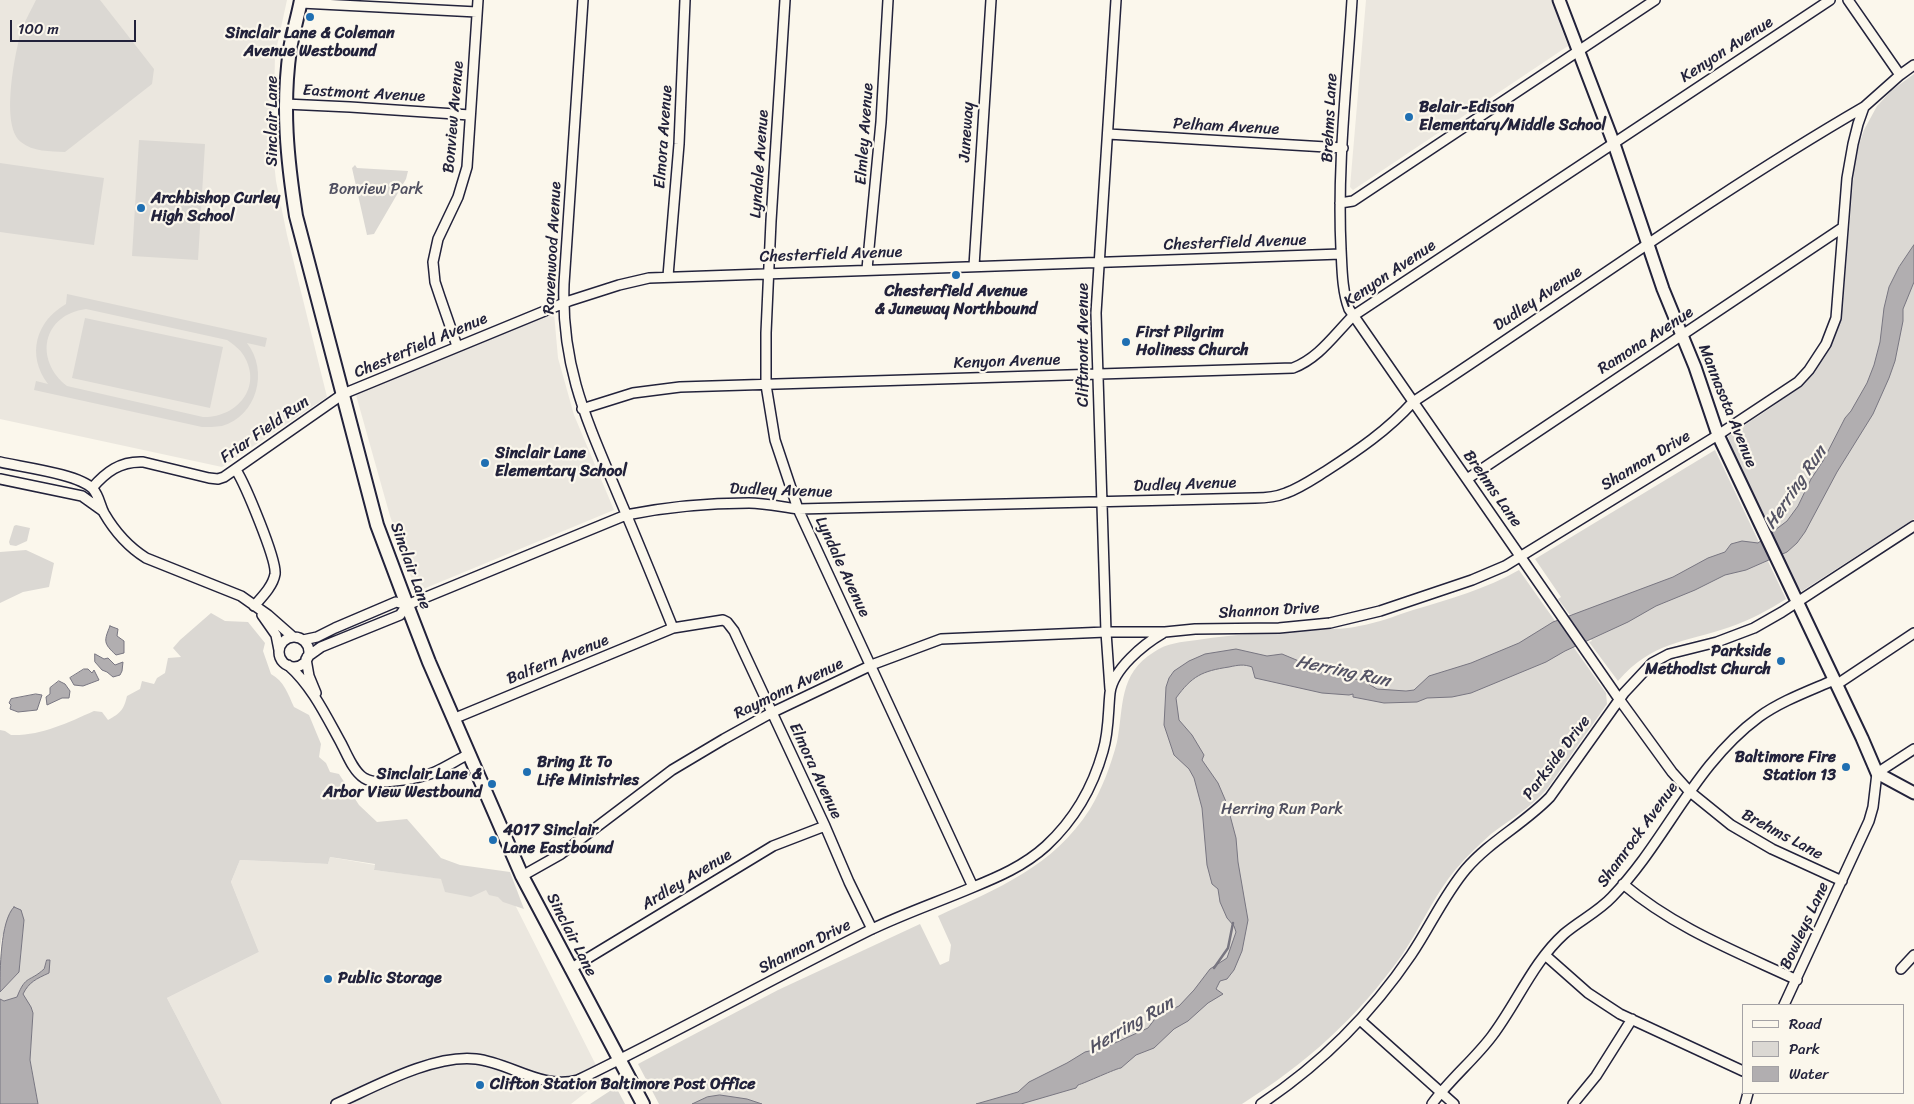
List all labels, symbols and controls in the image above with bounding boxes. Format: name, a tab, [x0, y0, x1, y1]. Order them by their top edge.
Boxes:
scale bar	[12, 10, 139, 42]
marker: Sinclair Lane & Coleman Avenue Westbound	[304, 11, 316, 23]
street label: Kenyon Avenue	[1677, 13, 1777, 87]
text: 100 m	[18, 16, 59, 42]
place label: Sinclair Lane & Coleman Avenue Westbound	[225, 24, 395, 62]
street label: Bonview Avenue	[440, 60, 468, 174]
street label: Brehms Lane	[1318, 73, 1342, 163]
street label: Sinclair Lane	[263, 75, 283, 167]
street label: Eastmont Avenue	[302, 81, 426, 107]
street label: Elmley Avenue	[852, 82, 878, 186]
street label: Elmora Avenue	[651, 85, 677, 189]
place label: Belair-Edison Elementary/Middle School	[1419, 98, 1606, 136]
street label: Juneway	[955, 101, 979, 163]
street label: Lyndale Avenue	[747, 109, 773, 219]
marker: Belair-Edison Elementary/Middle School	[1403, 111, 1415, 123]
street label: Pelham Avenue	[1172, 115, 1280, 139]
park label: Bonview Park	[329, 180, 423, 200]
street label: Ravenwood Avenue	[540, 181, 566, 315]
place label: Archbishop Curley High School	[151, 189, 280, 227]
marker: Archbishop Curley High School	[135, 202, 147, 214]
street label: Chesterfield Avenue	[1163, 231, 1307, 255]
street label: Kenyon Avenue	[1340, 236, 1440, 312]
street label: Chesterfield Avenue	[759, 243, 903, 267]
street label: Dudley Avenue	[1490, 262, 1586, 336]
marker: Chesterfield Avenue & Juneway Northbound	[950, 269, 962, 281]
place label: Chesterfield Avenue & Juneway Northbound	[875, 282, 1037, 320]
street label: Cliftmont Avenue	[1074, 283, 1094, 407]
street label: Ramona Avenue	[1595, 303, 1697, 379]
street label: Chesterfield Avenue	[351, 309, 491, 383]
place label: First Pilgrim Holiness Church	[1136, 323, 1249, 361]
marker: First Pilgrim Holiness Church	[1120, 336, 1132, 348]
street label: Mannasota Avenue	[1694, 342, 1760, 470]
street label: Kenyon Avenue	[953, 351, 1061, 373]
street label: Friar Field Run	[217, 392, 313, 468]
street label: Shannon Drive	[1598, 427, 1694, 495]
water label: Herring Run	[1760, 442, 1832, 534]
place label: Sinclair Lane Elementary School	[495, 444, 627, 482]
street label: Brehms Lane	[1459, 447, 1525, 531]
marker: Sinclair Lane Elementary School	[479, 457, 491, 469]
street label: Dudley Avenue	[1133, 474, 1237, 496]
street label: Dudley Avenue	[729, 480, 833, 502]
street label: Lyndale Avenue	[810, 514, 874, 620]
street label: Sinclair Lane	[385, 520, 435, 612]
street label: Shannon Drive	[1218, 599, 1320, 623]
street label: Balfern Avenue	[504, 631, 612, 689]
place label: Parkside Methodist Church	[1645, 642, 1771, 680]
water label: Herring Run	[1294, 652, 1392, 692]
street label: Raymonn Avenue	[731, 654, 847, 724]
marker: Parkside Methodist Church	[1775, 655, 1787, 667]
street label: Parkside Drive	[1519, 712, 1595, 804]
street label: Elmora Avenue	[784, 720, 846, 822]
place label: Baltimore Fire Station 13	[1735, 748, 1836, 786]
place label: Bring It To Life Ministries	[537, 753, 639, 791]
marker: Baltimore Fire Station 13	[1840, 761, 1852, 773]
place label: Sinclair Lane & Arbor View Westbound	[323, 765, 482, 803]
marker: Bring It To Life Ministries	[521, 766, 533, 778]
marker: Sinclair Lane & Arbor View Westbound	[486, 778, 498, 790]
street label: Shamrock Avenue	[1593, 779, 1683, 891]
park label: Herring Run Park	[1221, 800, 1343, 820]
street label: Brehms Lane	[1738, 806, 1826, 864]
place label: 4017 Sinclair Lane Eastbound	[503, 821, 613, 859]
marker: 4017 Sinclair Lane Eastbound	[487, 834, 499, 846]
street label: Ardley Avenue	[638, 846, 736, 914]
street label: Bowleys Lane	[1776, 879, 1834, 973]
street label: Sinclair Lane	[542, 890, 600, 980]
street label: Shannon Drive	[756, 916, 854, 978]
place label: Public Storage	[338, 969, 442, 989]
marker: Public Storage	[322, 973, 334, 985]
water label: Herring Run	[1084, 993, 1178, 1059]
legend	[1742, 1004, 1904, 1094]
text: Road	[1789, 1011, 1821, 1037]
text: Park	[1789, 1036, 1820, 1062]
text: Water	[1789, 1061, 1829, 1087]
place label: Clifton Station Baltimore Post Office	[490, 1075, 755, 1095]
marker: Clifton Station Baltimore Post Office	[474, 1079, 486, 1091]

